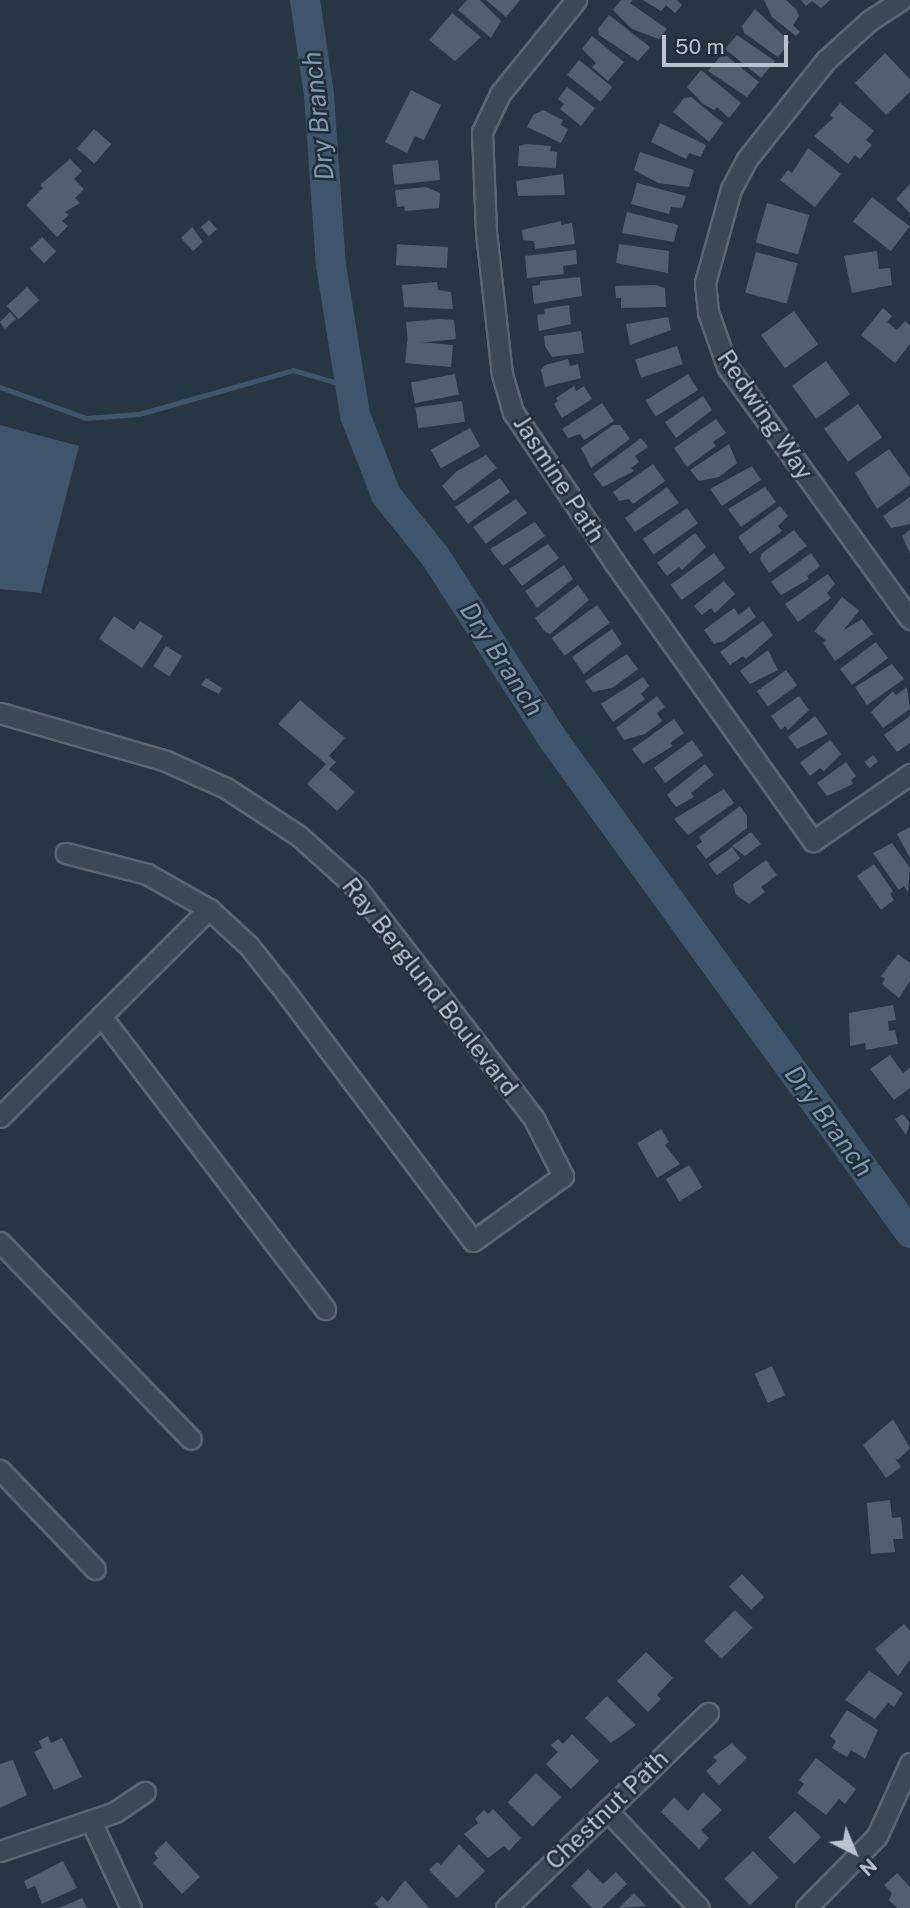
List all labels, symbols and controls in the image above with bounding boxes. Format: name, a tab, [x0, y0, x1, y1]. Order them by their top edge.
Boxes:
scale bar	[665, 21, 791, 65]
text: 50 m	[675, 34, 725, 59]
water label: Dry Branch	[296, 50, 340, 182]
street label: Redwing Way	[711, 344, 819, 486]
street label: Jasmine Path	[507, 410, 611, 548]
water label: Dry Branch	[454, 596, 550, 722]
street label: Ray Berglund Boulevard	[336, 872, 524, 1102]
water label: Dry Branch	[778, 1059, 880, 1183]
street label: Chestnut Path	[540, 1744, 674, 1876]
north arrow	[819, 1817, 889, 1887]
text: N	[855, 1854, 881, 1880]

